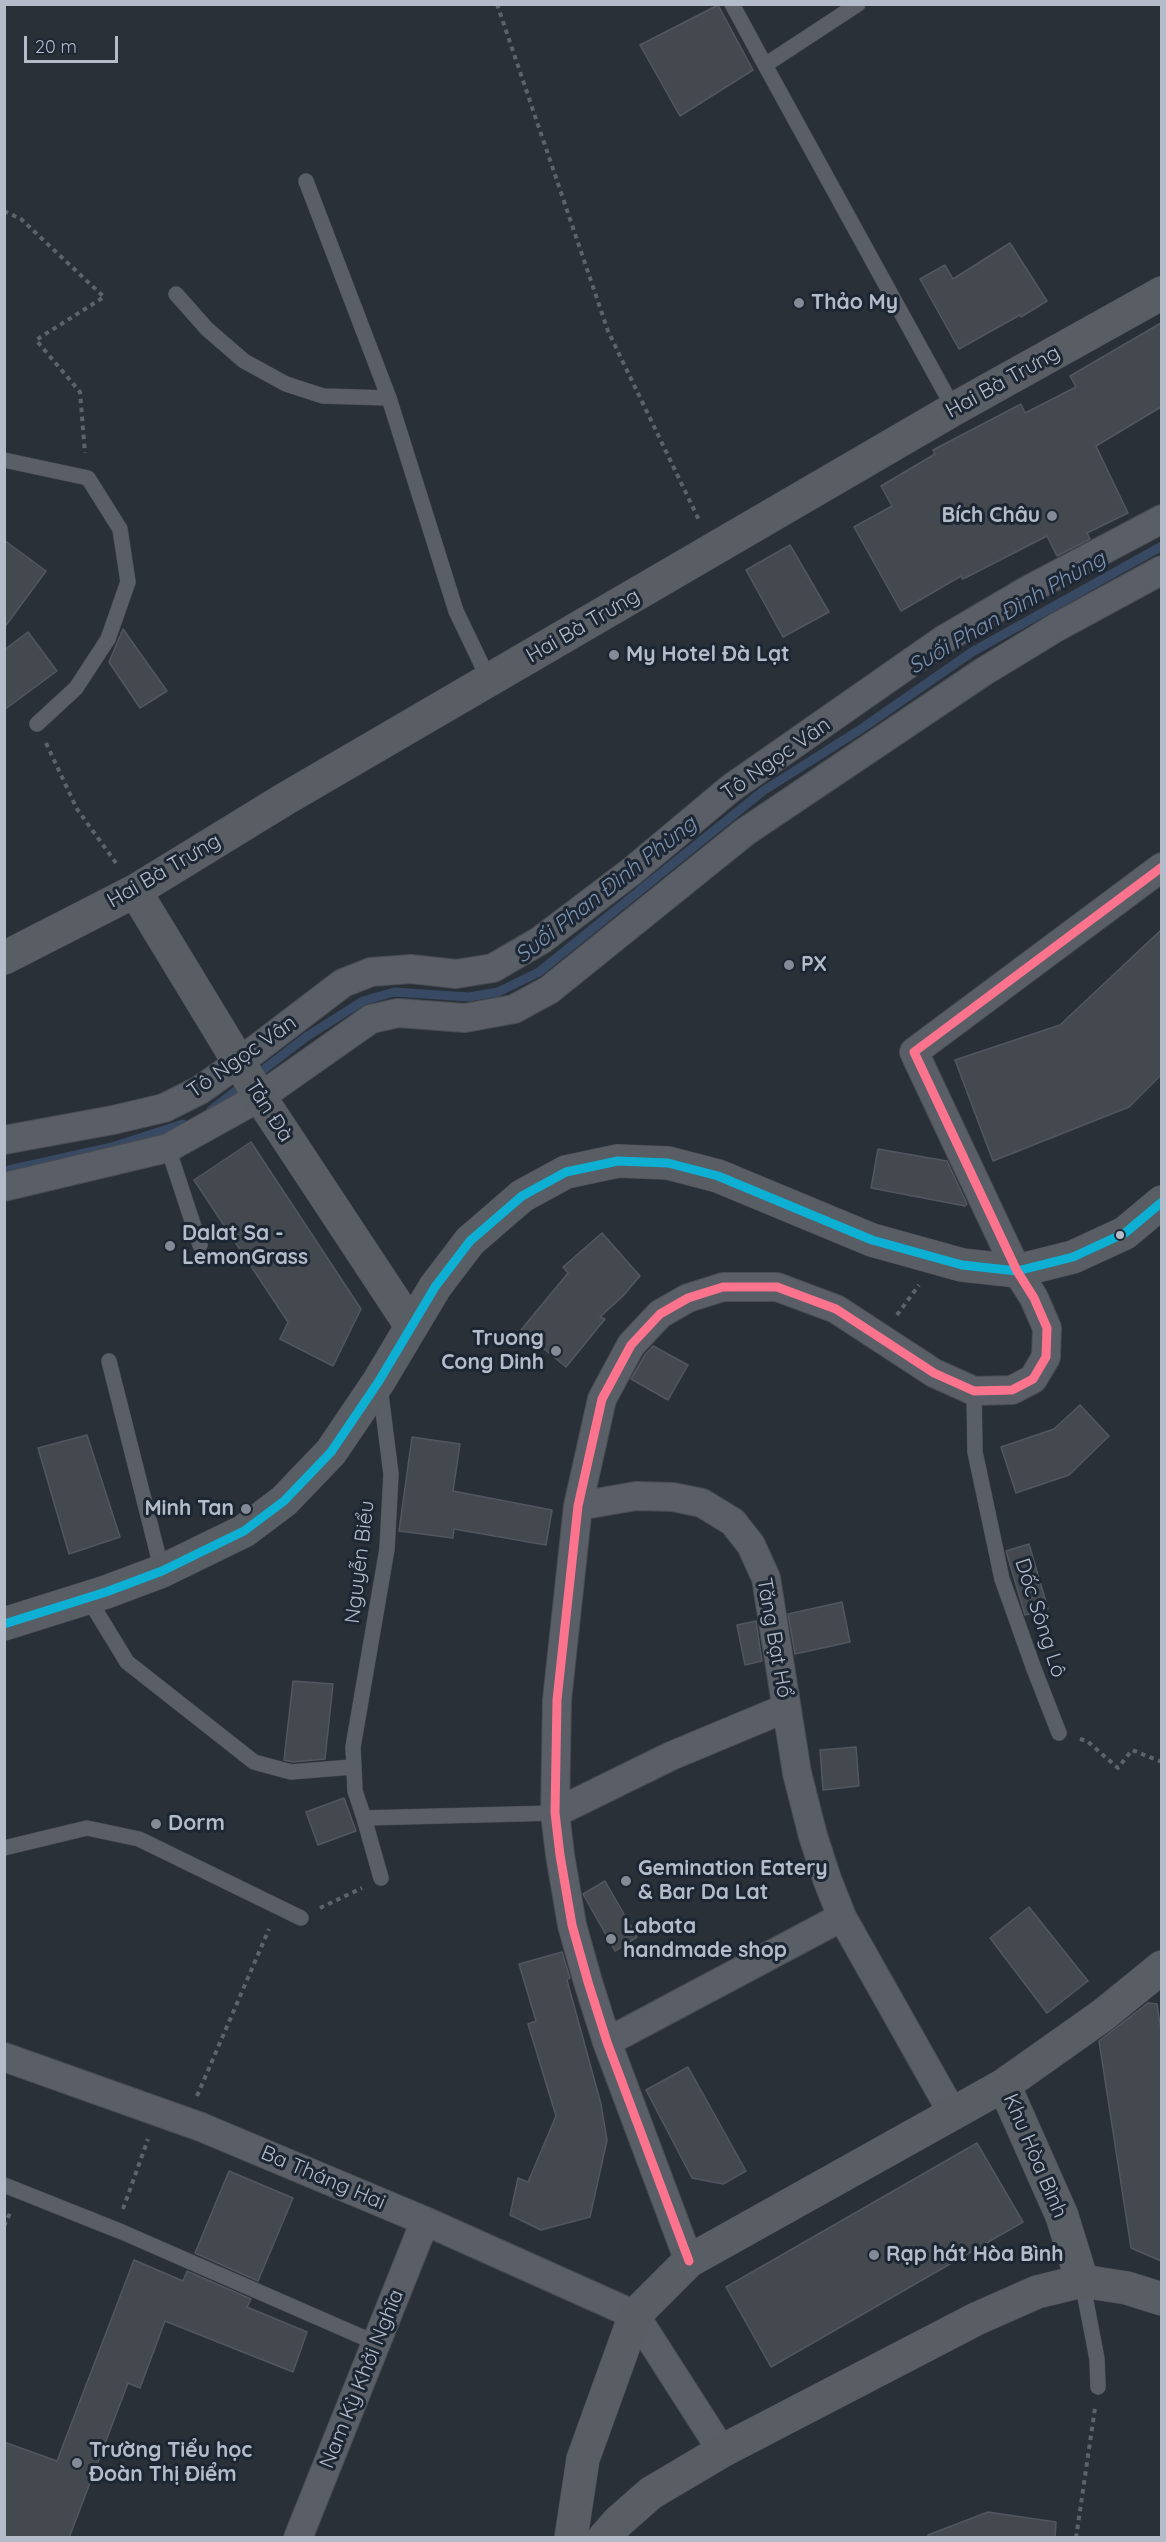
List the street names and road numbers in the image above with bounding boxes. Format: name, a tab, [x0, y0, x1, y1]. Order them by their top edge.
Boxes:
street label: Hai Bà Trưng	[941, 340, 1065, 424]
street label: Hai Bà Trưng	[522, 583, 644, 669]
street label: Tô Ngọc Vân	[717, 712, 835, 806]
street label: Hai Bà Trưng	[103, 828, 225, 914]
street label: Tô Ngọc Vân	[183, 1010, 301, 1104]
street label: Tản Đà	[240, 1075, 298, 1147]
street label: Nguyễn Biểu	[340, 1499, 380, 1625]
street label: Dốc Sông Lô	[1009, 1555, 1071, 1681]
street label: Tăng Bạt Hổ	[751, 1576, 797, 1700]
street label: Khu Hòa Bình	[998, 2090, 1072, 2222]
street label: Ba Tháng Hai	[257, 2140, 389, 2216]
street label: Nam Kỳ Khởi Nghĩa	[315, 2286, 409, 2472]

